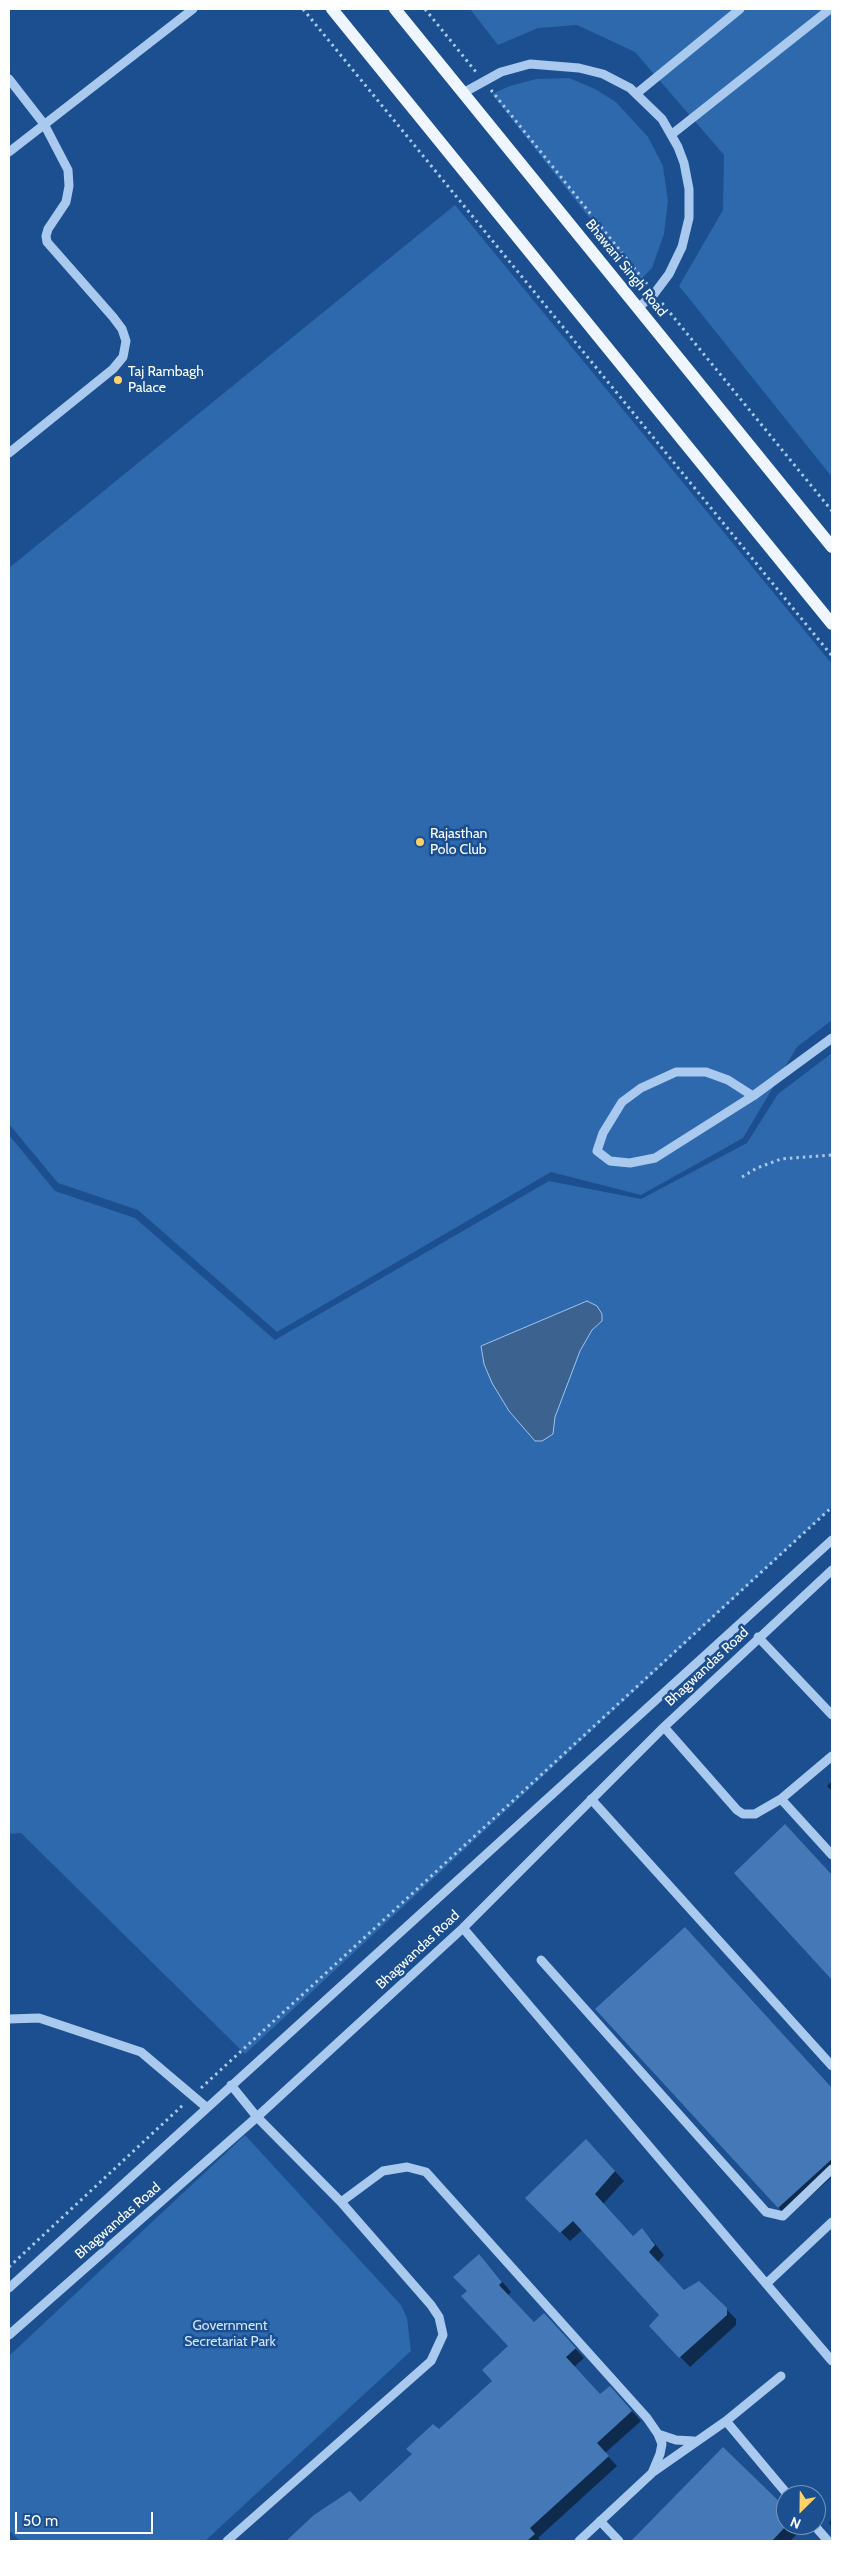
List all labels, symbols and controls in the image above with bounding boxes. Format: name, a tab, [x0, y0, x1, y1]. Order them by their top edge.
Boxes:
street label: Bhawani Singh Road	[582, 216, 670, 320]
place label: Taj Rambagh Palace	[128, 364, 204, 397]
marker: Taj Rambagh Palace	[112, 374, 124, 386]
place label: Rajasthan Polo Club	[430, 826, 487, 859]
marker: Rajasthan Polo Club	[414, 836, 426, 848]
street label: Bhagwandas Road	[662, 1624, 752, 1710]
street label: Bhagwandas Road	[373, 1907, 463, 1993]
street label: Bhagwandas Road	[72, 2179, 164, 2263]
park label: Government Secretariat Park	[184, 2318, 276, 2350]
north arrow	[776, 2485, 826, 2535]
scale bar	[18, 2502, 155, 2534]
text: 50 m	[23, 2512, 58, 2530]
text: N	[787, 2513, 804, 2533]

